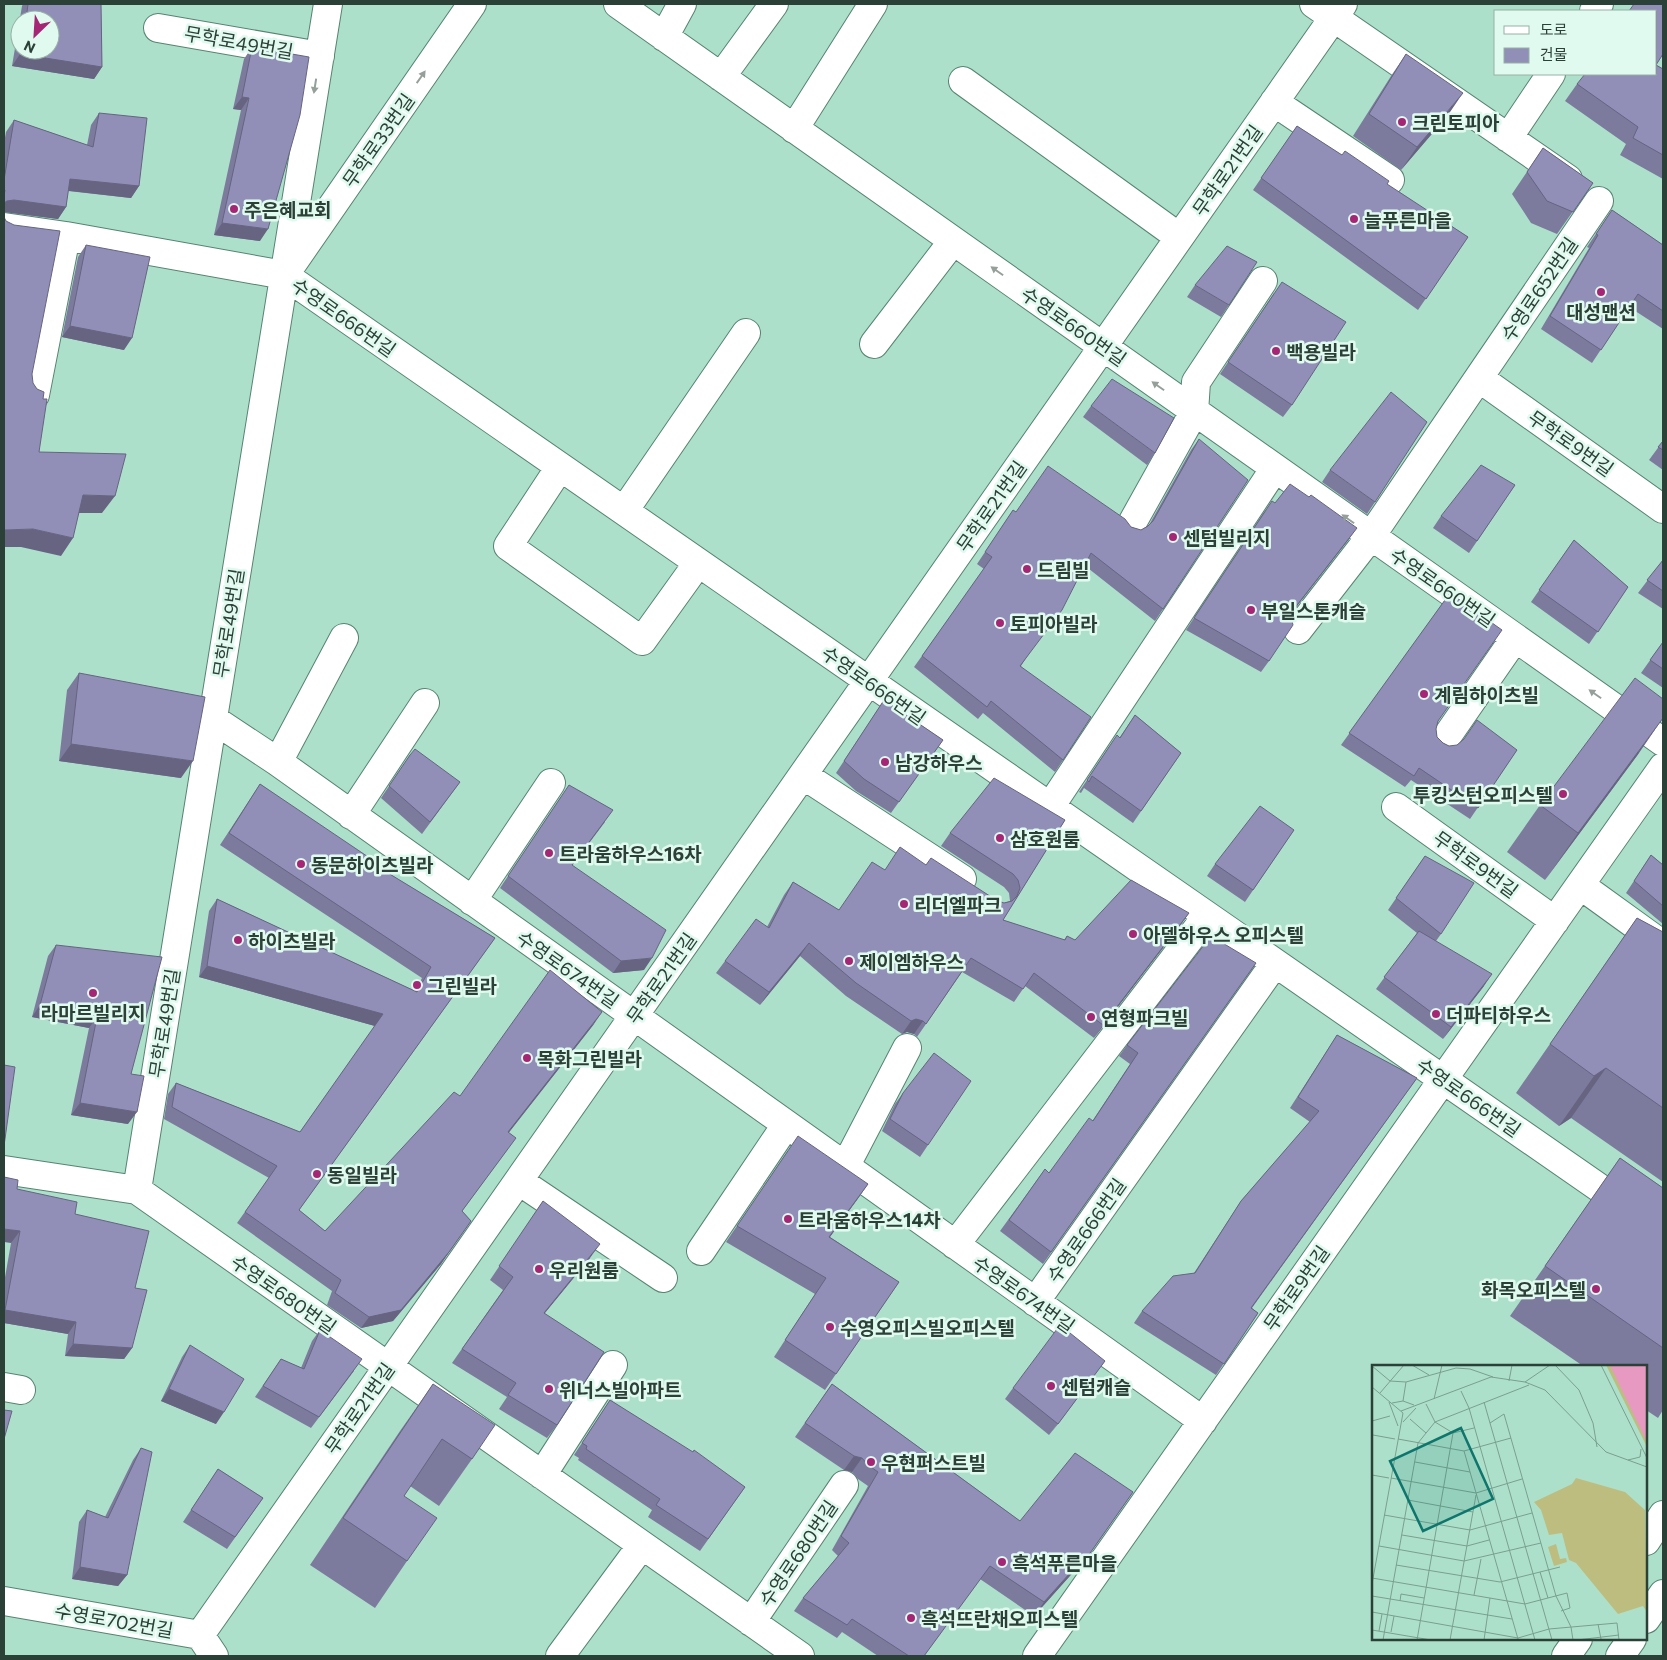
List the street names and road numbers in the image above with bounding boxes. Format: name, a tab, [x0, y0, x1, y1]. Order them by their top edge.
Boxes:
street label: 무학로49번길	[183, 21, 295, 63]
street label: 무학로33번길	[337, 89, 419, 191]
street label: 무학로21번길	[1187, 120, 1267, 220]
street label: 수영로652번길	[1496, 233, 1582, 345]
street label: 수영로666번길	[287, 273, 401, 361]
street label: 수영로660번길	[1017, 281, 1131, 371]
street label: 무학로9번길	[1524, 405, 1618, 481]
street label: 무학로21번길	[951, 456, 1031, 556]
street label: 수영로660번길	[1386, 542, 1500, 632]
street label: 무학로49번길	[208, 567, 248, 679]
street label: 수영로666번길	[817, 641, 931, 729]
street label: 무학로9번길	[1429, 826, 1523, 902]
street label: 수영로674번길	[513, 925, 623, 1013]
street label: 무학로21번길	[621, 928, 701, 1028]
street label: 무학로49번길	[144, 967, 184, 1079]
street label: 수영로666번길	[1412, 1053, 1526, 1141]
street label: 수영로666번길	[1042, 1173, 1130, 1287]
street label: 무학로9번길	[1258, 1241, 1334, 1335]
street label: 수영로680번길	[227, 1249, 341, 1339]
street label: 수영로674번길	[969, 1250, 1079, 1338]
street label: 무학로21번길	[319, 1358, 399, 1458]
street label: 수영로680번길	[754, 1496, 842, 1610]
street label: 수영로702번길	[53, 1598, 175, 1642]

